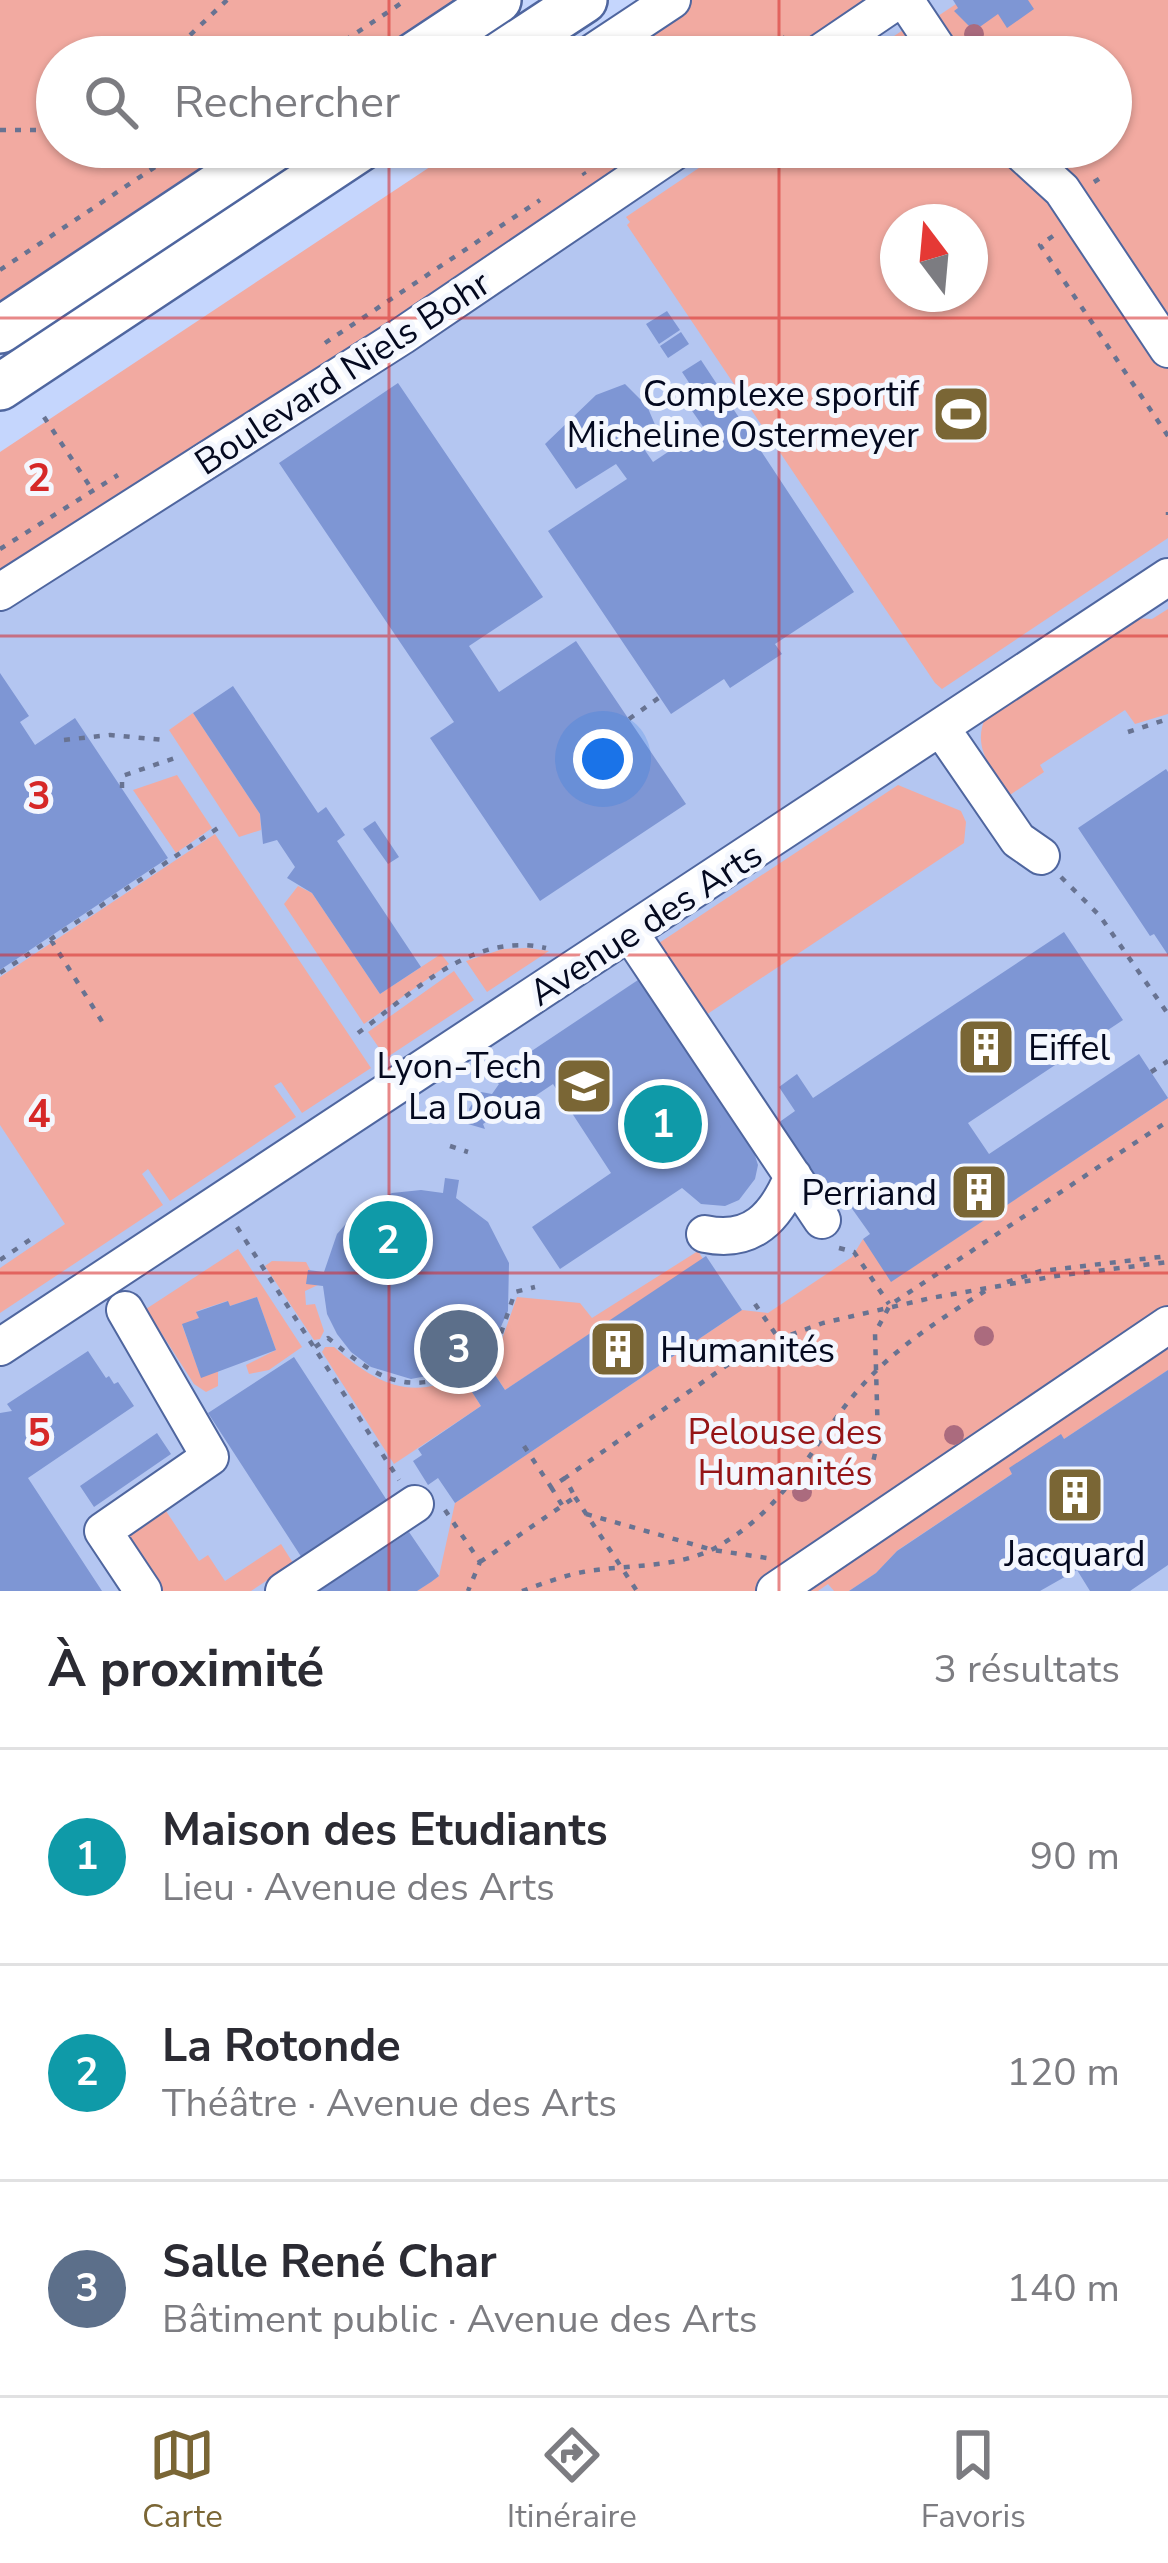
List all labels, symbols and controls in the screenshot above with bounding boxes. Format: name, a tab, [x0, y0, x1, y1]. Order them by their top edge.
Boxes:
search box	[36, 36, 1132, 168]
icon: search	[78, 69, 144, 135]
text: Rechercher	[174, 72, 400, 133]
north arrow	[880, 204, 988, 312]
street label: Boulevard Niels Bohr	[186, 259, 500, 487]
place label: Complexe sportif Micheline Ostermeyer	[567, 370, 920, 460]
sports icon: Complexe sportif Micheline Ostermeyer	[930, 383, 992, 445]
text: 2	[27, 452, 51, 505]
your location	[573, 729, 633, 789]
text: 3	[27, 770, 51, 823]
street label: Avenue des Arts	[520, 831, 772, 1018]
building icon: Eiffel	[955, 1016, 1017, 1078]
place label: Eiffel	[1028, 1024, 1110, 1073]
place label: Lyon-Tech La Doua	[376, 1042, 542, 1132]
school or university icon: Lyon-Tech La Doua	[553, 1055, 615, 1117]
pin: 1	[624, 1079, 702, 1169]
text: 4	[27, 1088, 51, 1141]
building icon: Perriand	[948, 1161, 1010, 1223]
place label: Perriand	[801, 1169, 937, 1218]
pin: 2	[349, 1195, 427, 1285]
pin: 3	[420, 1304, 498, 1394]
building icon: Humanités	[587, 1318, 649, 1380]
place label: Humanités	[660, 1326, 835, 1375]
text: 5	[27, 1407, 51, 1460]
park label: Pelouse des Humanités	[688, 1408, 883, 1498]
building icon: Jacquard	[1044, 1464, 1106, 1526]
place label: Jacquard	[1004, 1530, 1145, 1579]
text: À proximité	[48, 1634, 324, 1704]
text: 3 résultats	[934, 1643, 1120, 1696]
text: Maison des Etudiants	[162, 1800, 608, 1861]
text: 1	[75, 1830, 99, 1883]
text: 90 m	[1030, 1830, 1120, 1883]
text: Lieu · Avenue des Arts	[162, 1861, 555, 1914]
text: La Rotonde	[162, 2016, 401, 2077]
text: 2	[75, 2046, 99, 2099]
text: 120 m	[1006, 2046, 1120, 2099]
text: Théâtre · Avenue des Arts	[162, 2077, 617, 2130]
text: Salle René Char	[162, 2232, 497, 2293]
text: 3	[75, 2262, 99, 2315]
text: 140 m	[1006, 2262, 1120, 2315]
text: Bâtiment public · Avenue des Arts	[162, 2293, 757, 2346]
tab: Carte	[142, 2422, 223, 2539]
tab: Itinéraire	[507, 2422, 637, 2539]
tab: Favoris	[921, 2422, 1026, 2539]

